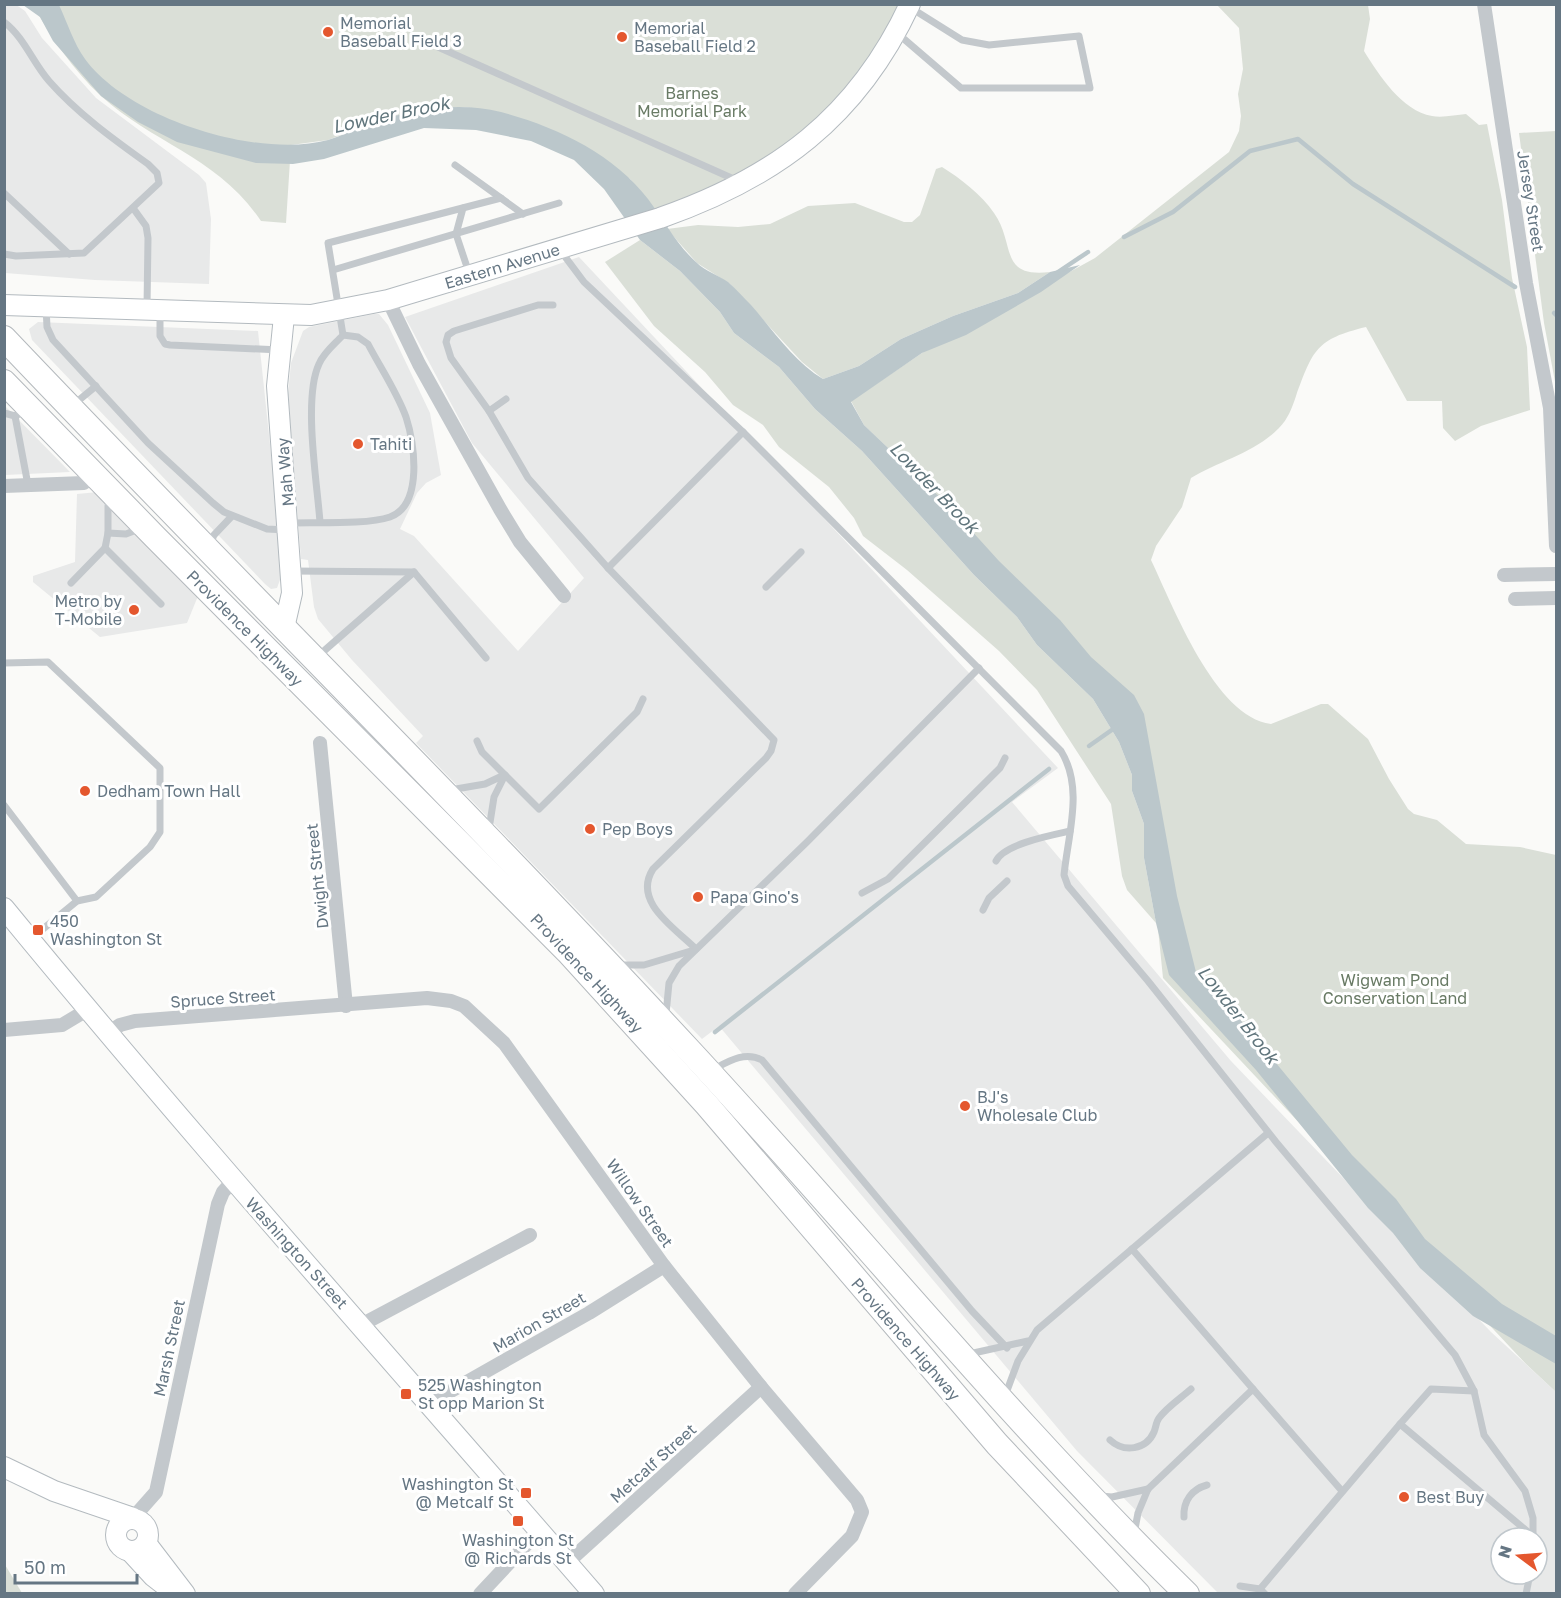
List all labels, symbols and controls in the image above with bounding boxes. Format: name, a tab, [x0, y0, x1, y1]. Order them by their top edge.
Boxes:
place label: Memorial Baseball Field 3	[340, 13, 462, 51]
place label: Memorial Baseball Field 2	[634, 18, 756, 56]
marker: Memorial Baseball Field 3	[321, 25, 335, 39]
marker: Memorial Baseball Field 2	[615, 30, 629, 44]
park label: Barnes Memorial Park	[637, 83, 747, 121]
water label: Lowder Brook	[330, 91, 453, 137]
street label: Jersey Street	[1513, 149, 1549, 253]
street label: Eastern Avenue	[442, 239, 562, 293]
place label: Tahiti	[370, 434, 412, 454]
street label: Mah Way	[272, 437, 298, 507]
marker: Tahiti	[351, 437, 365, 451]
water label: Lowder Brook	[886, 437, 985, 539]
street label: Providence Highway	[183, 566, 307, 690]
place label: Metro by T-Mobile	[54, 591, 122, 629]
marker: Metro by T-Mobile	[127, 603, 141, 617]
place label: Dedham Town Hall	[97, 781, 241, 801]
marker: Dedham Town Hall	[78, 784, 92, 798]
place label: Pep Boys	[602, 819, 673, 839]
street label: Dwight Street	[302, 822, 332, 930]
marker: Pep Boys	[583, 822, 597, 836]
place label: Papa Gino's	[710, 887, 799, 907]
marker: Papa Gino's	[691, 890, 705, 904]
street label: Providence Highway	[526, 909, 648, 1037]
place label: 450 Washington St	[50, 911, 162, 949]
marker: 450 Washington St	[31, 923, 45, 937]
water label: Lowder Brook	[1194, 961, 1285, 1069]
park label: Wigwam Pond Conservation Land	[1323, 970, 1467, 1008]
street label: Spruce Street	[170, 984, 276, 1012]
place label: BJ's Wholesale Club	[977, 1087, 1097, 1125]
marker: BJ's Wholesale Club	[958, 1099, 972, 1113]
street label: Willow Street	[602, 1155, 678, 1251]
street label: Washington Street	[242, 1193, 352, 1313]
street label: Providence Highway	[847, 1273, 965, 1405]
street label: Marion Street	[489, 1287, 589, 1357]
street label: Marsh Street	[149, 1298, 189, 1398]
place label: 525 Washington St opp Marion St	[418, 1375, 545, 1413]
marker: 525 Washington St opp Marion St	[399, 1387, 413, 1401]
street label: Metcalf Street	[606, 1419, 700, 1507]
place label: Washington St @ Metcalf St	[402, 1474, 514, 1512]
marker: Washington St @ Metcalf St	[519, 1486, 533, 1500]
place label: Best Buy	[1416, 1487, 1484, 1507]
marker: Best Buy	[1397, 1490, 1411, 1504]
marker: Washington St @ Richards St	[511, 1514, 525, 1528]
north arrow	[1489, 1526, 1549, 1586]
place label: Washington St @ Richards St	[462, 1530, 574, 1568]
text: N	[1493, 1543, 1516, 1560]
scale bar	[15, 1547, 136, 1585]
text: 50 m	[24, 1556, 66, 1578]

